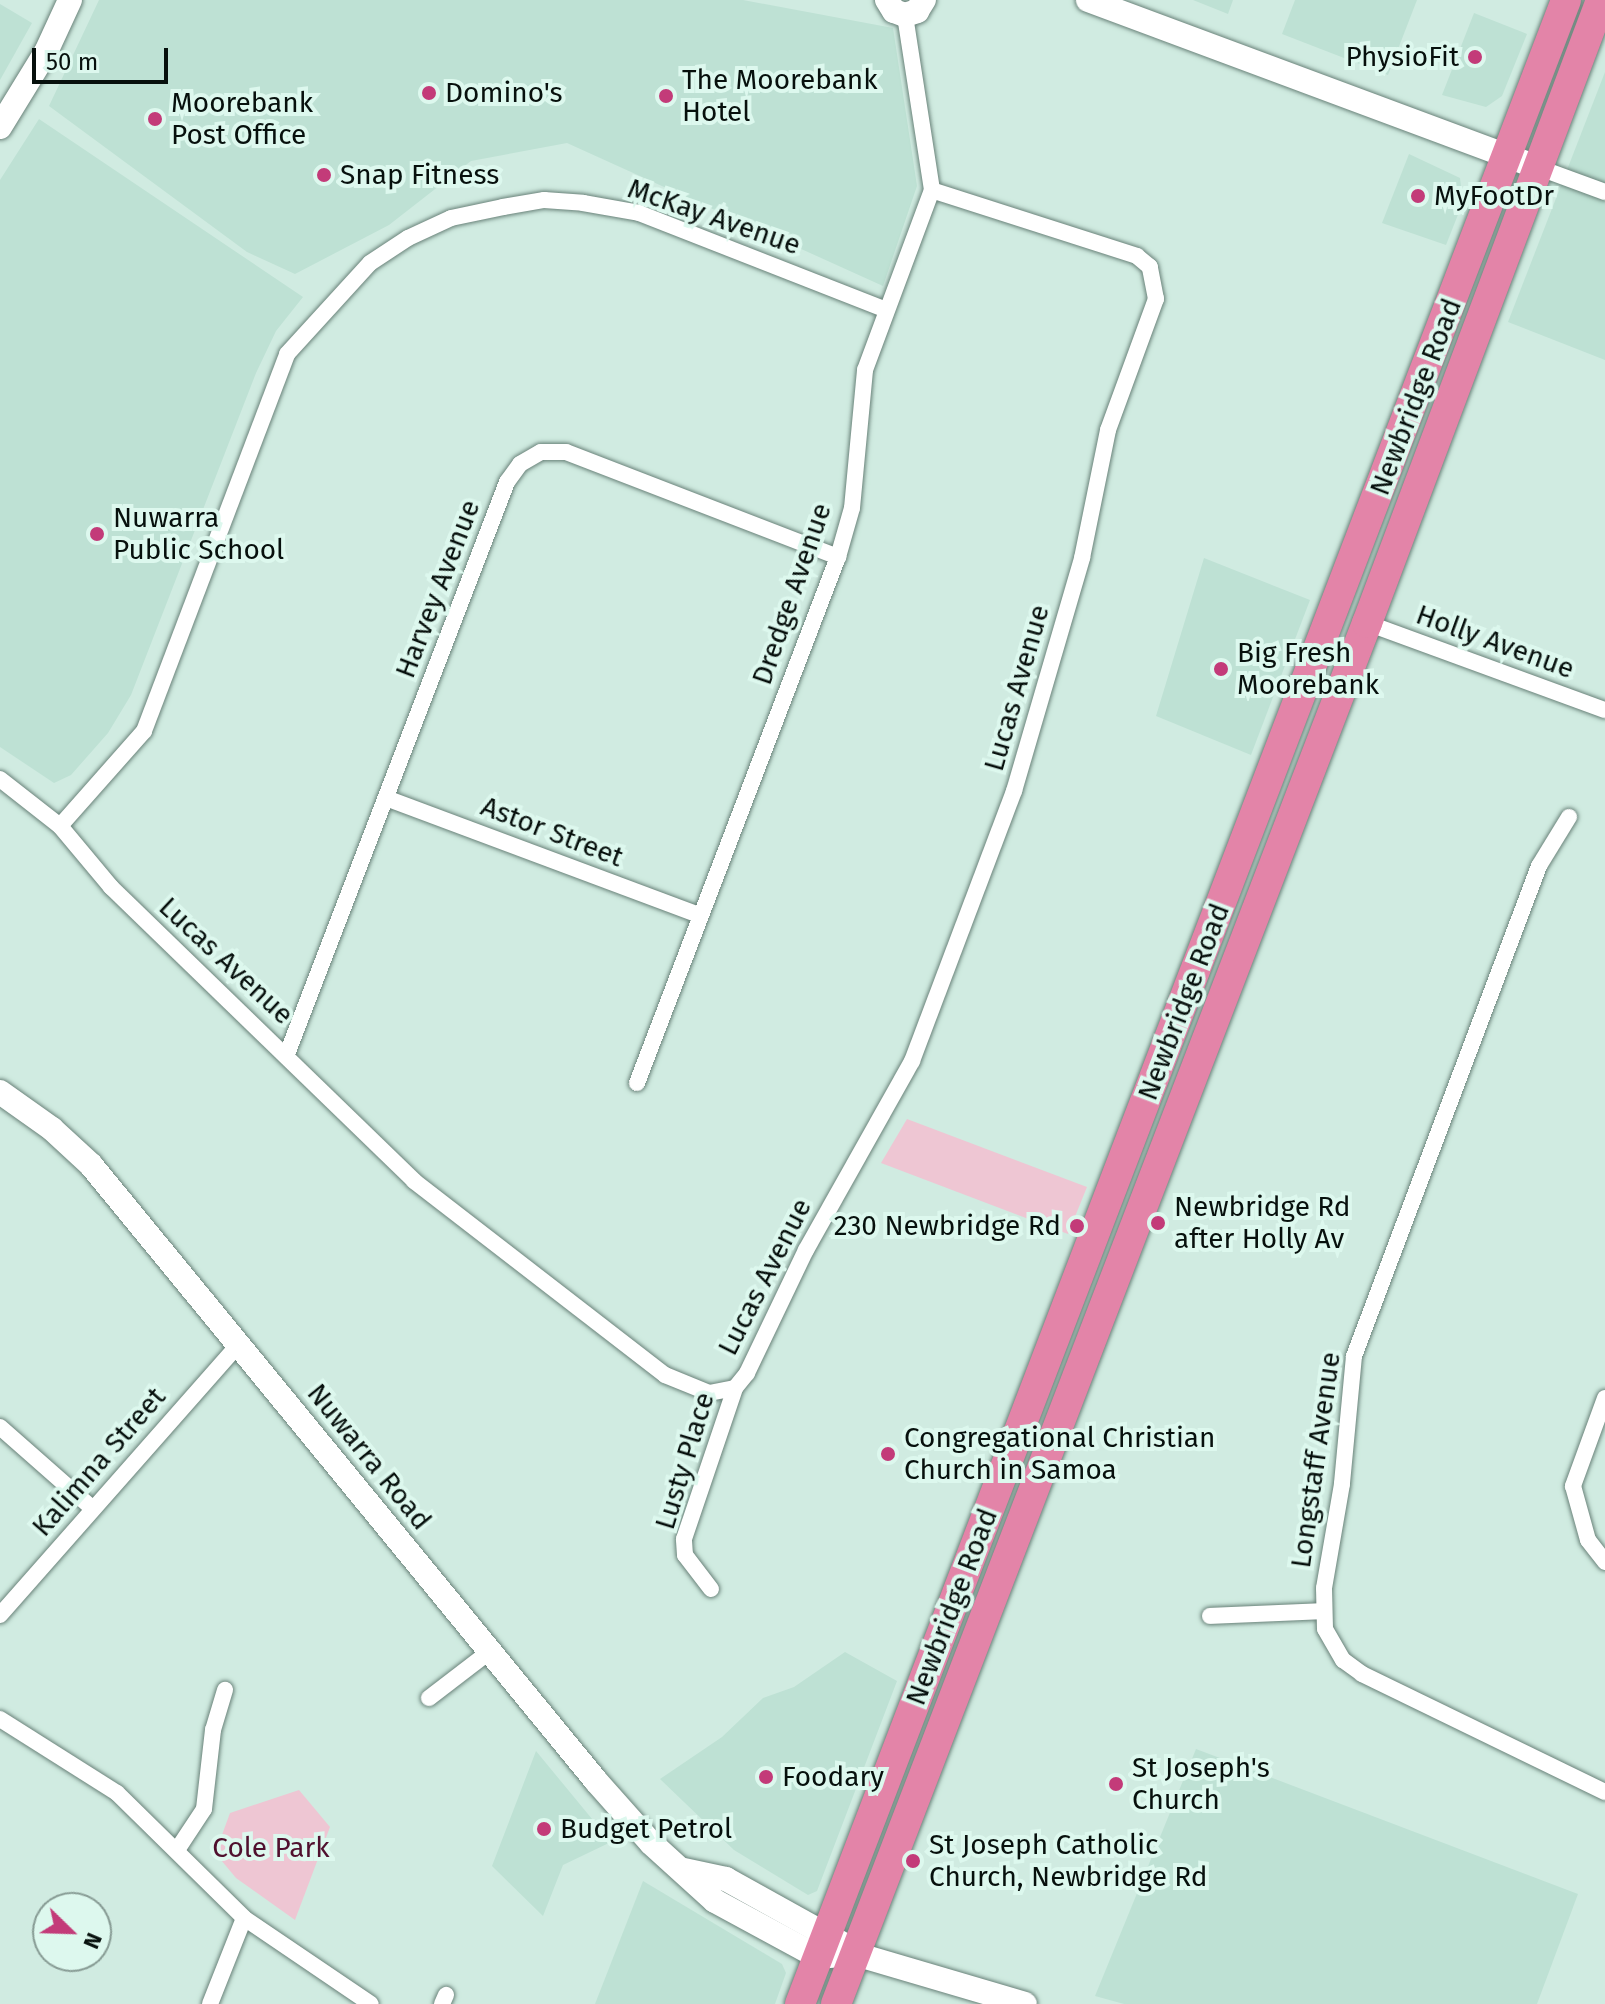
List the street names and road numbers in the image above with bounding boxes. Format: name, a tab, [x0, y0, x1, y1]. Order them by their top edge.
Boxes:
street label: McKay Avenue	[623, 172, 805, 262]
street label: Newbridge Road	[1363, 294, 1469, 500]
street label: Harvey Avenue	[389, 495, 487, 683]
street label: Dredge Avenue	[745, 499, 839, 689]
street label: Holly Avenue	[1411, 598, 1579, 686]
street label: Lucas Avenue	[977, 601, 1057, 775]
street label: Astor Street	[476, 790, 628, 874]
street label: Lucas Avenue	[152, 890, 300, 1032]
street label: Newbridge Road	[1131, 899, 1237, 1105]
street label: Lucas Avenue	[711, 1193, 819, 1361]
street label: Longstaff Avenue	[1284, 1350, 1348, 1570]
street label: Nuwarra Road	[300, 1377, 438, 1537]
street label: Kalimna Street	[25, 1381, 173, 1543]
street label: Lusty Place	[648, 1388, 722, 1534]
street label: Newbridge Road	[899, 1504, 1005, 1710]

